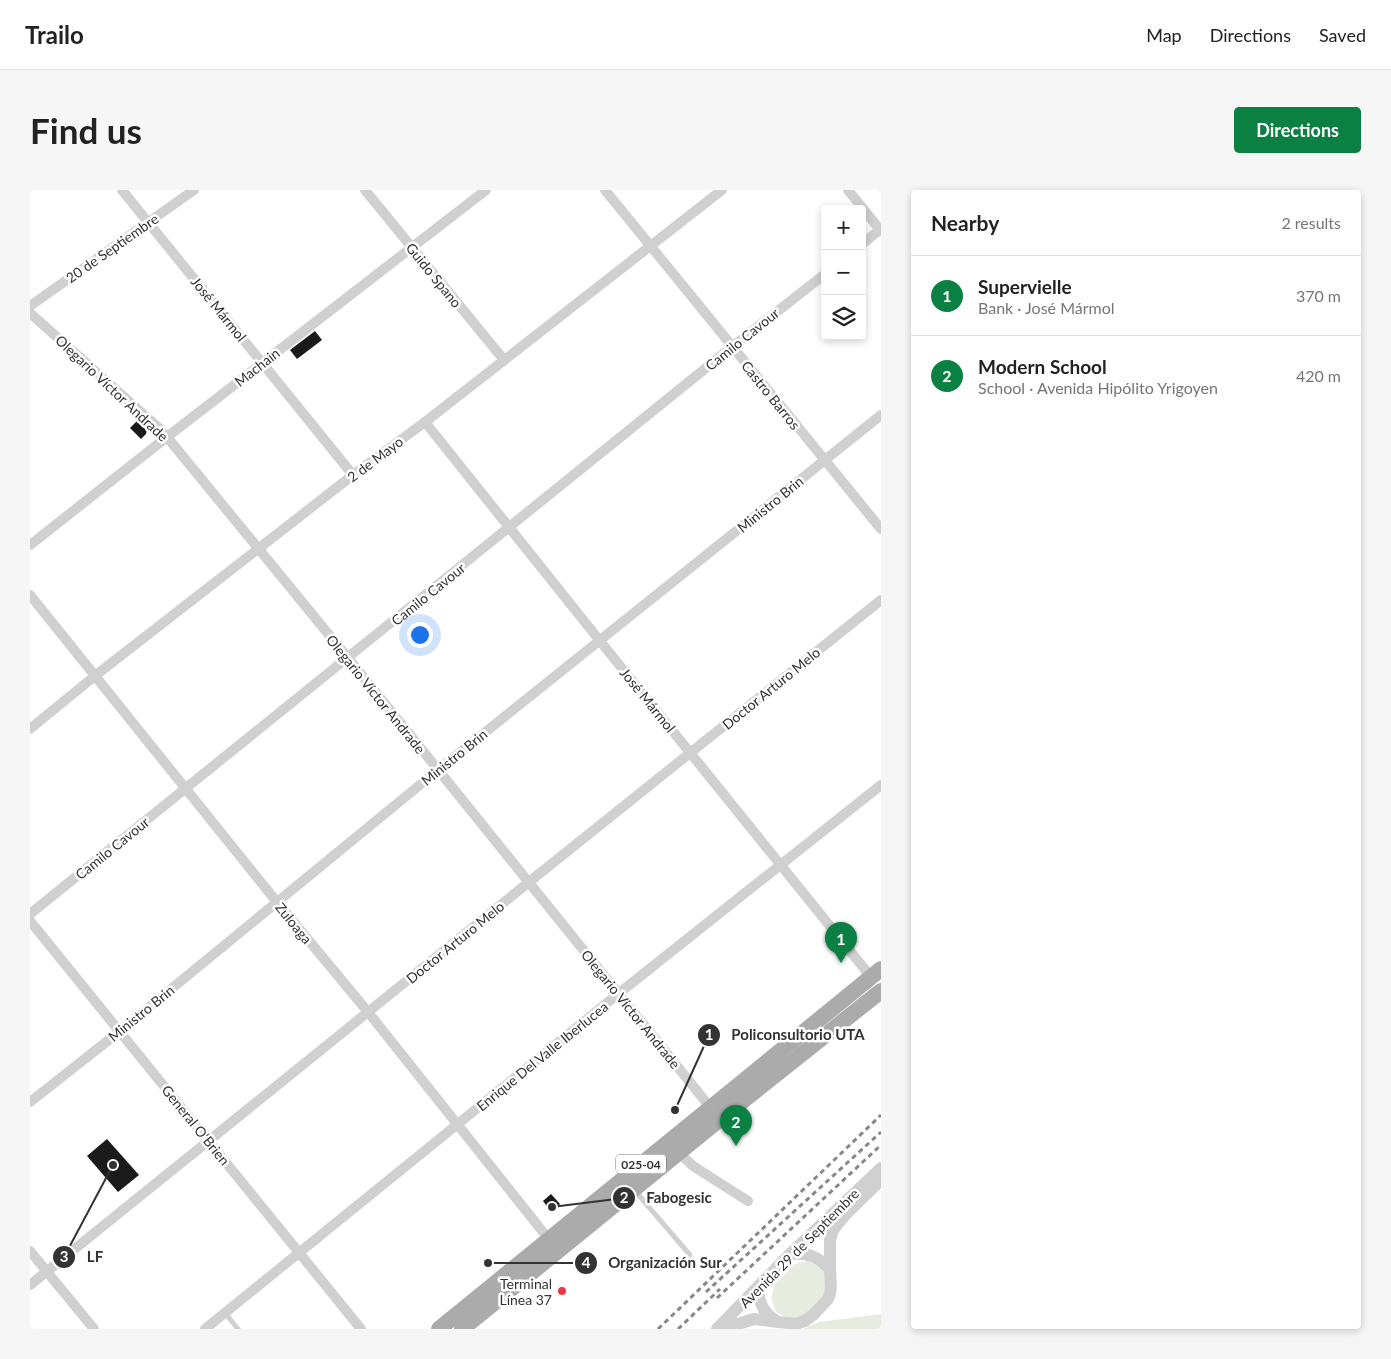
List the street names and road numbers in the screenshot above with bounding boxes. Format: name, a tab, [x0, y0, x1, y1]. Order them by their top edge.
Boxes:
street label: 20 de Septiembre	[63, 210, 161, 286]
street label: Guido Spano	[403, 239, 465, 311]
street label: José Mármol	[188, 273, 250, 345]
street label: Camilo Cavour	[702, 304, 782, 374]
street label: Olegario Víctor Andrade	[52, 331, 172, 445]
street label: Machain	[231, 344, 283, 390]
street label: Castro Barros	[738, 357, 804, 433]
street label: 2 de Mayo	[344, 433, 406, 485]
street label: Ministro Brin	[734, 472, 806, 536]
street label: Camilo Cavour	[388, 559, 468, 629]
street label: Olegario Víctor Andrade	[323, 631, 429, 757]
street label: Doctor Arturo Melo	[719, 643, 823, 733]
street label: José Mármol	[617, 664, 679, 736]
street label: Ministro Brin	[418, 725, 490, 789]
street label: Camilo Cavour	[72, 813, 152, 883]
street label: Doctor Arturo Melo	[403, 897, 507, 987]
street label: Zuloaga	[272, 899, 316, 947]
street label: Olegario Víctor Andrade	[578, 946, 684, 1072]
street label: Ministro Brin	[105, 981, 177, 1045]
street label: Enrique Del Valle Iberlucea	[473, 998, 611, 1114]
street label: General O'Brien	[158, 1081, 234, 1169]
road number: 025-04	[616, 1154, 666, 1174]
street label: Avenida 29 de Septiembre	[736, 1185, 862, 1311]

